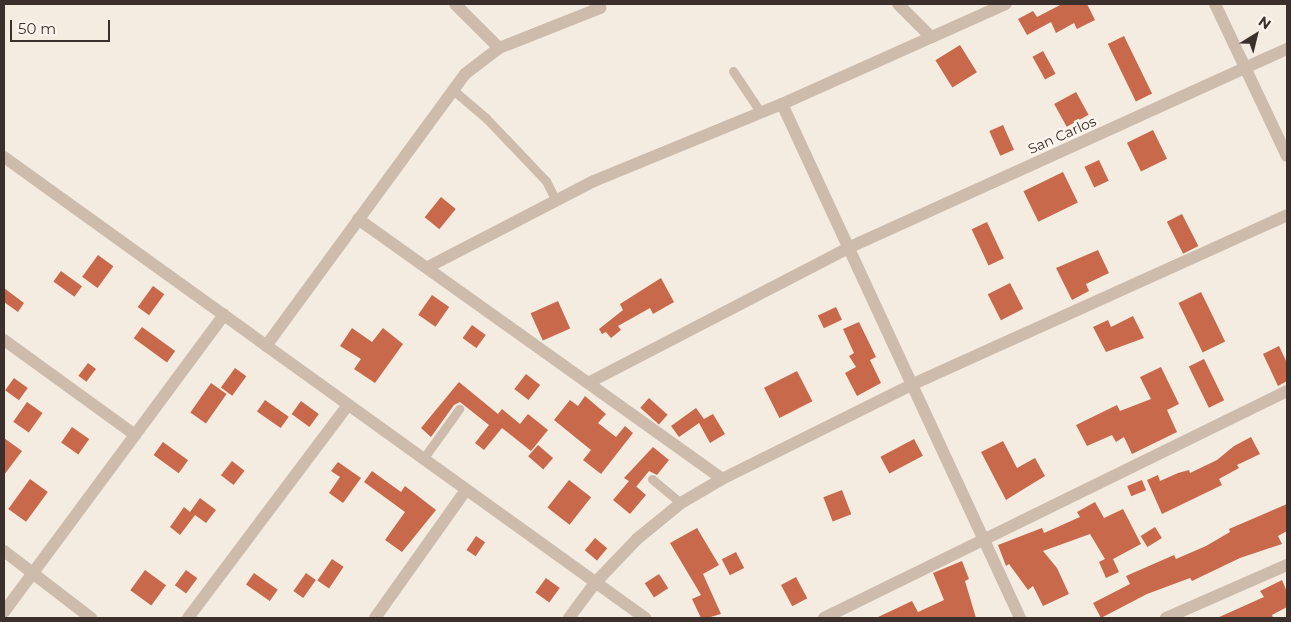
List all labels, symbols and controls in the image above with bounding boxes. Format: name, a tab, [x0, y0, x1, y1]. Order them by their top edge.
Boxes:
scale bar	[12, 10, 112, 42]
north arrow	[1231, 10, 1281, 60]
text: N	[1255, 12, 1275, 33]
text: 50 m	[18, 19, 56, 38]
street label: San Carlos	[1025, 112, 1099, 158]

